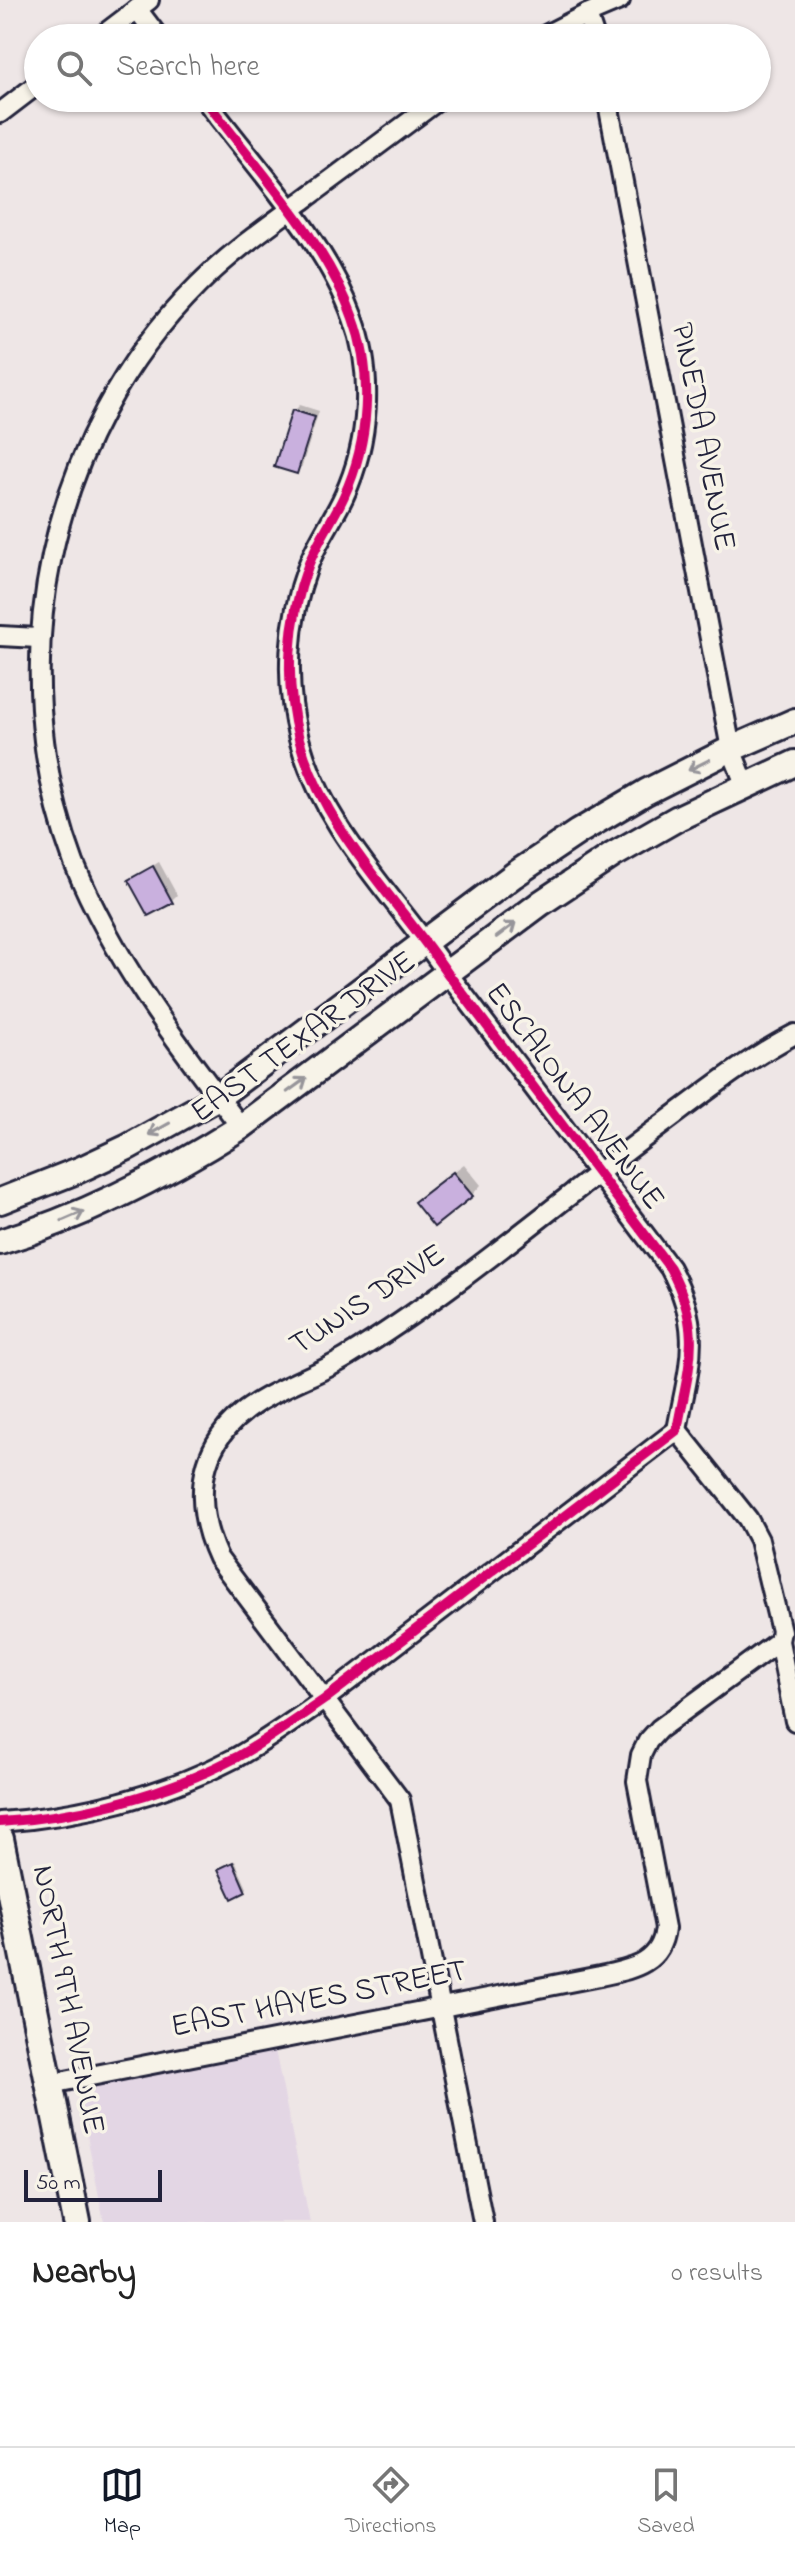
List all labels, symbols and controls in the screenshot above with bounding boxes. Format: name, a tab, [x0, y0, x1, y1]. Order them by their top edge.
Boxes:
search box	[24, 24, 771, 112]
icon: search	[52, 46, 96, 90]
text: Search here	[116, 46, 260, 90]
street label: PINEDA AVENUE	[657, 319, 747, 555]
one-way arrow	[687, 758, 711, 774]
one-way arrow	[495, 921, 516, 938]
street label: EAST TEXAR DRIVE	[181, 940, 427, 1136]
street label: ESCALONA AVENUE	[473, 973, 675, 1221]
one-way arrow	[286, 1077, 307, 1094]
one-way arrow	[148, 1122, 172, 1138]
one-way arrow	[61, 1207, 85, 1222]
street label: TUNIS DRIVE	[281, 1233, 455, 1369]
street label: NORTH 9TH AVENUE	[18, 1861, 116, 2139]
street label: EAST HAYES STREET	[167, 1948, 471, 2052]
scale bar	[24, 2166, 162, 2202]
text: 50 m	[36, 2168, 81, 2200]
text: Nearby	[32, 2249, 136, 2299]
text: 0 results	[671, 2255, 763, 2293]
tab: Map	[100, 2463, 144, 2543]
tab: Directions	[345, 2463, 436, 2543]
tab: Saved	[637, 2463, 695, 2543]

